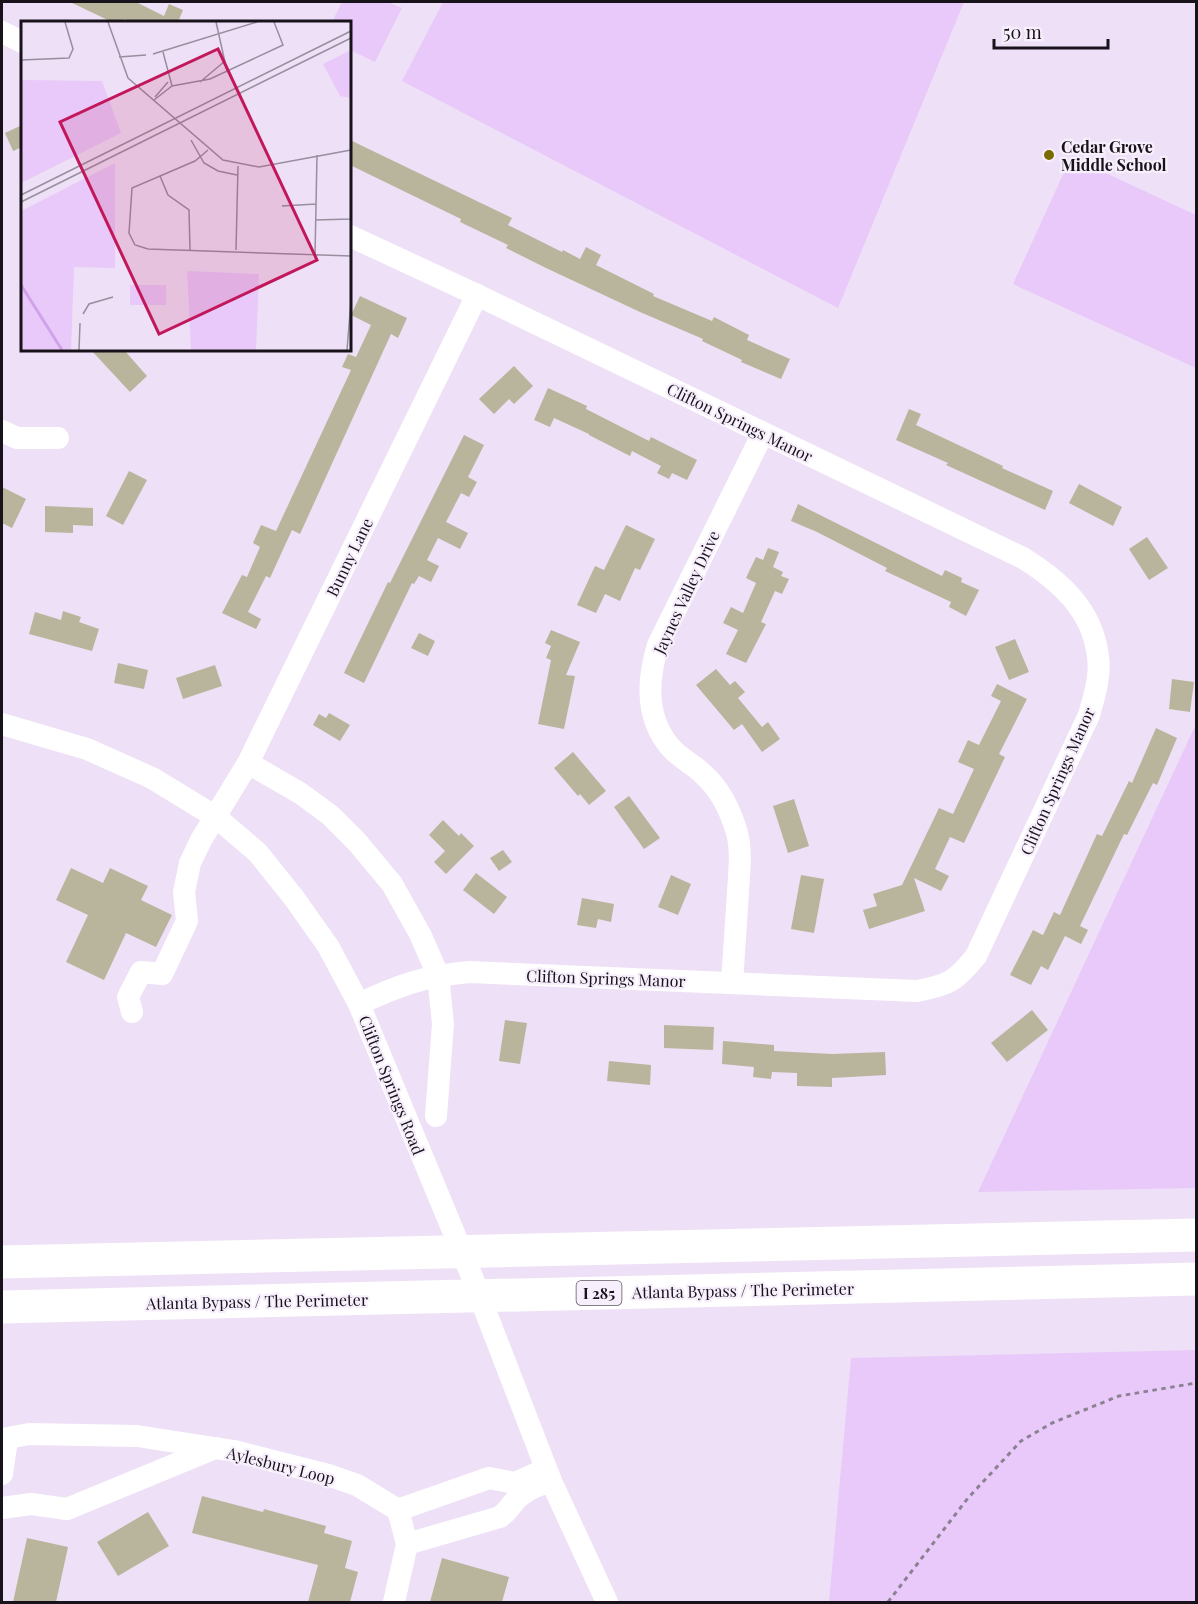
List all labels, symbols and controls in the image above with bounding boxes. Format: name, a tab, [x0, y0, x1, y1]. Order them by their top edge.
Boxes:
scale bar	[994, 12, 1108, 50]
text: 50 m	[1003, 20, 1042, 44]
inset map	[21, 21, 351, 351]
place label: Cedar Grove Middle School	[1061, 136, 1167, 175]
marker: Cedar Grove Middle School	[1042, 148, 1056, 162]
street label: Clifton Springs Manor	[664, 378, 816, 466]
street label: Bunny Lane	[321, 514, 377, 600]
street label: Jaynes Valley Drive	[648, 527, 724, 658]
street label: Clifton Springs Manor	[1015, 704, 1099, 858]
street label: Clifton Springs Manor	[526, 965, 686, 991]
street label: Clifton Springs Road	[354, 1012, 430, 1158]
street label: Atlanta Bypass / The Perimeter	[631, 1278, 854, 1302]
road number: I 285	[576, 1281, 622, 1305]
street label: Atlanta Bypass / The Perimeter	[145, 1289, 368, 1313]
street label: Aylesbury Loop	[224, 1441, 337, 1489]

